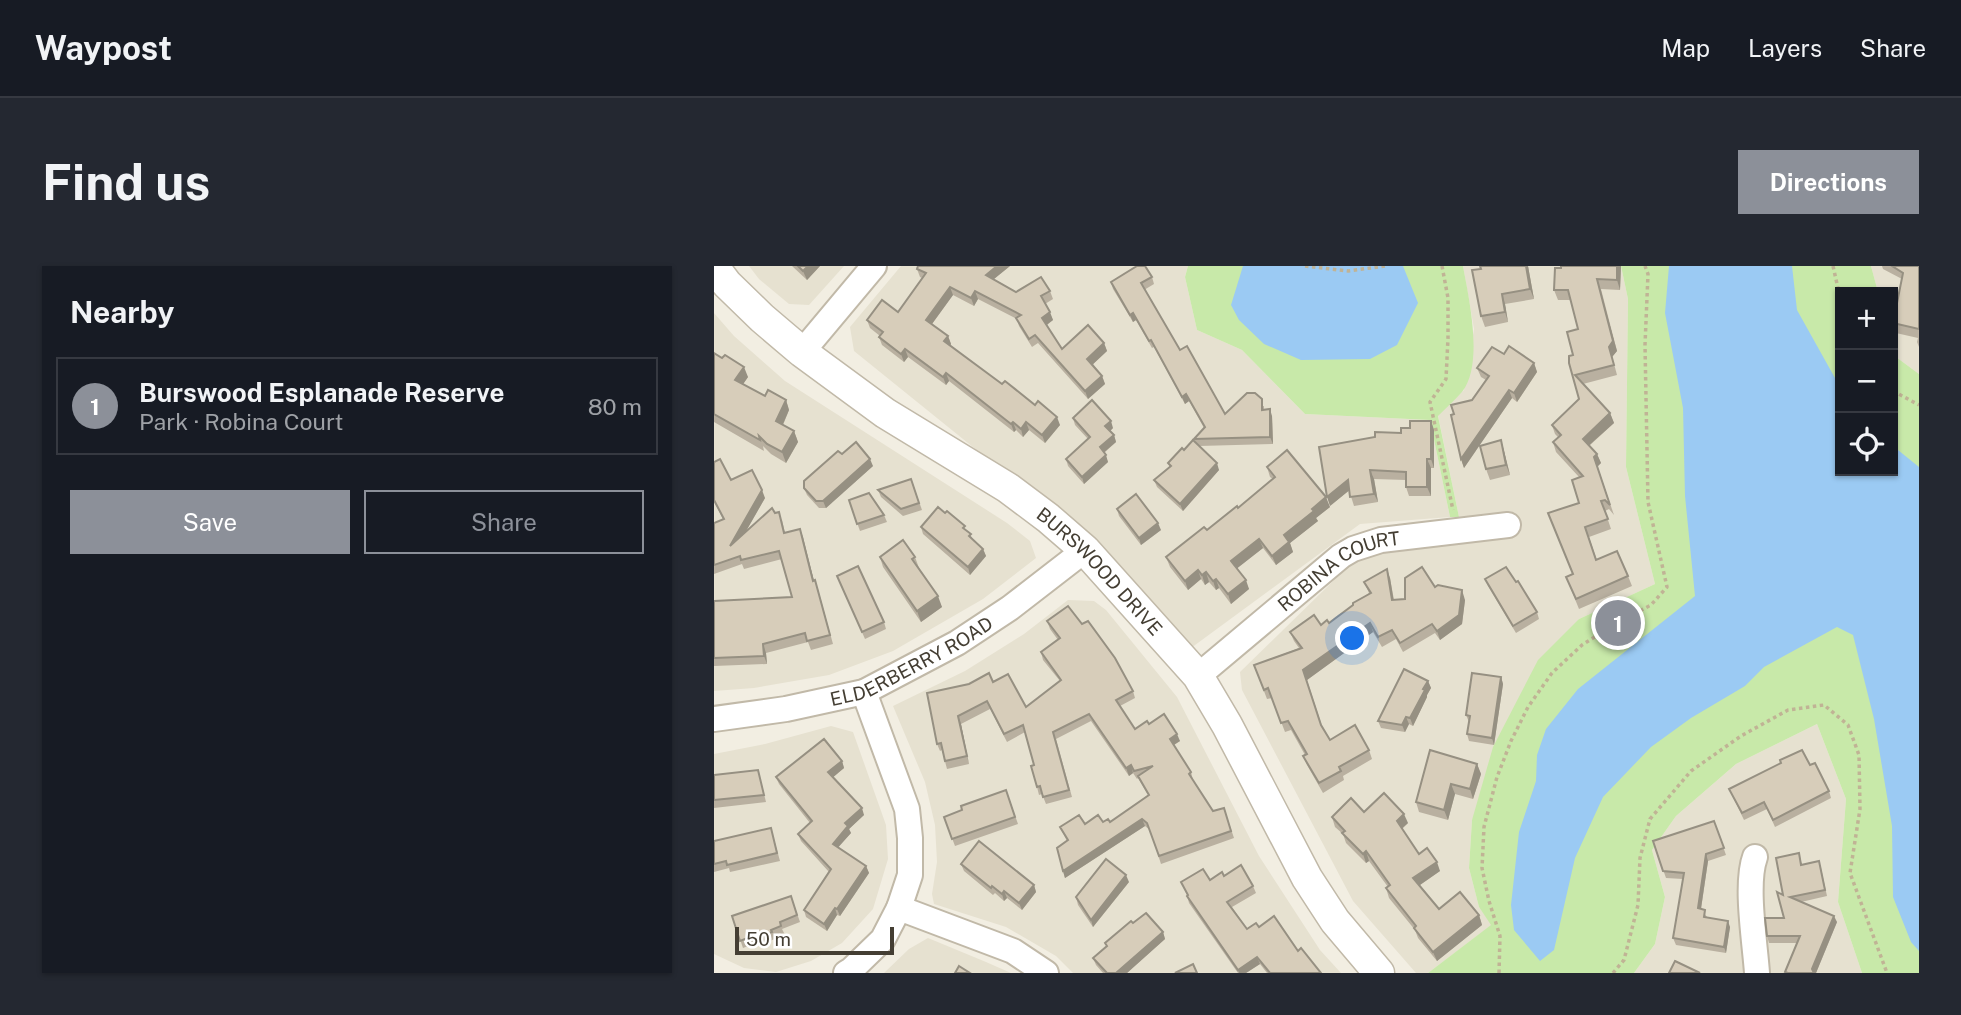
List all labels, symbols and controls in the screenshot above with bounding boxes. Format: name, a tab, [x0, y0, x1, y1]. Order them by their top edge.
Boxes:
text: Waypost	[35, 29, 172, 67]
text: Map	[1661, 34, 1710, 62]
text: Layers	[1748, 34, 1822, 62]
text: Share	[1860, 34, 1926, 62]
button: Directions	[1738, 150, 1919, 214]
text: Find us	[42, 153, 210, 211]
map controls	[1835, 287, 1898, 476]
button: +	[1835, 287, 1898, 350]
text: Nearby	[70, 294, 174, 330]
button: −	[1835, 350, 1898, 413]
text: Burswood Esplanade Reserve	[139, 377, 504, 408]
text: 1	[90, 393, 100, 420]
text: 80 m	[588, 393, 642, 420]
text: Park · Robina Court	[139, 408, 344, 435]
button: locate	[1835, 413, 1898, 476]
button: Save	[70, 490, 350, 554]
button: Share	[364, 490, 644, 554]
street label: BURSWOOD DRIVE	[1033, 503, 1167, 640]
street label: ROBINA COURT	[1273, 527, 1401, 615]
pin: 1	[1595, 597, 1641, 649]
street label: ELDERBERRY ROAD	[828, 612, 997, 710]
your location	[1335, 621, 1369, 655]
scale bar	[735, 924, 894, 956]
text: 50 m	[746, 928, 791, 950]

